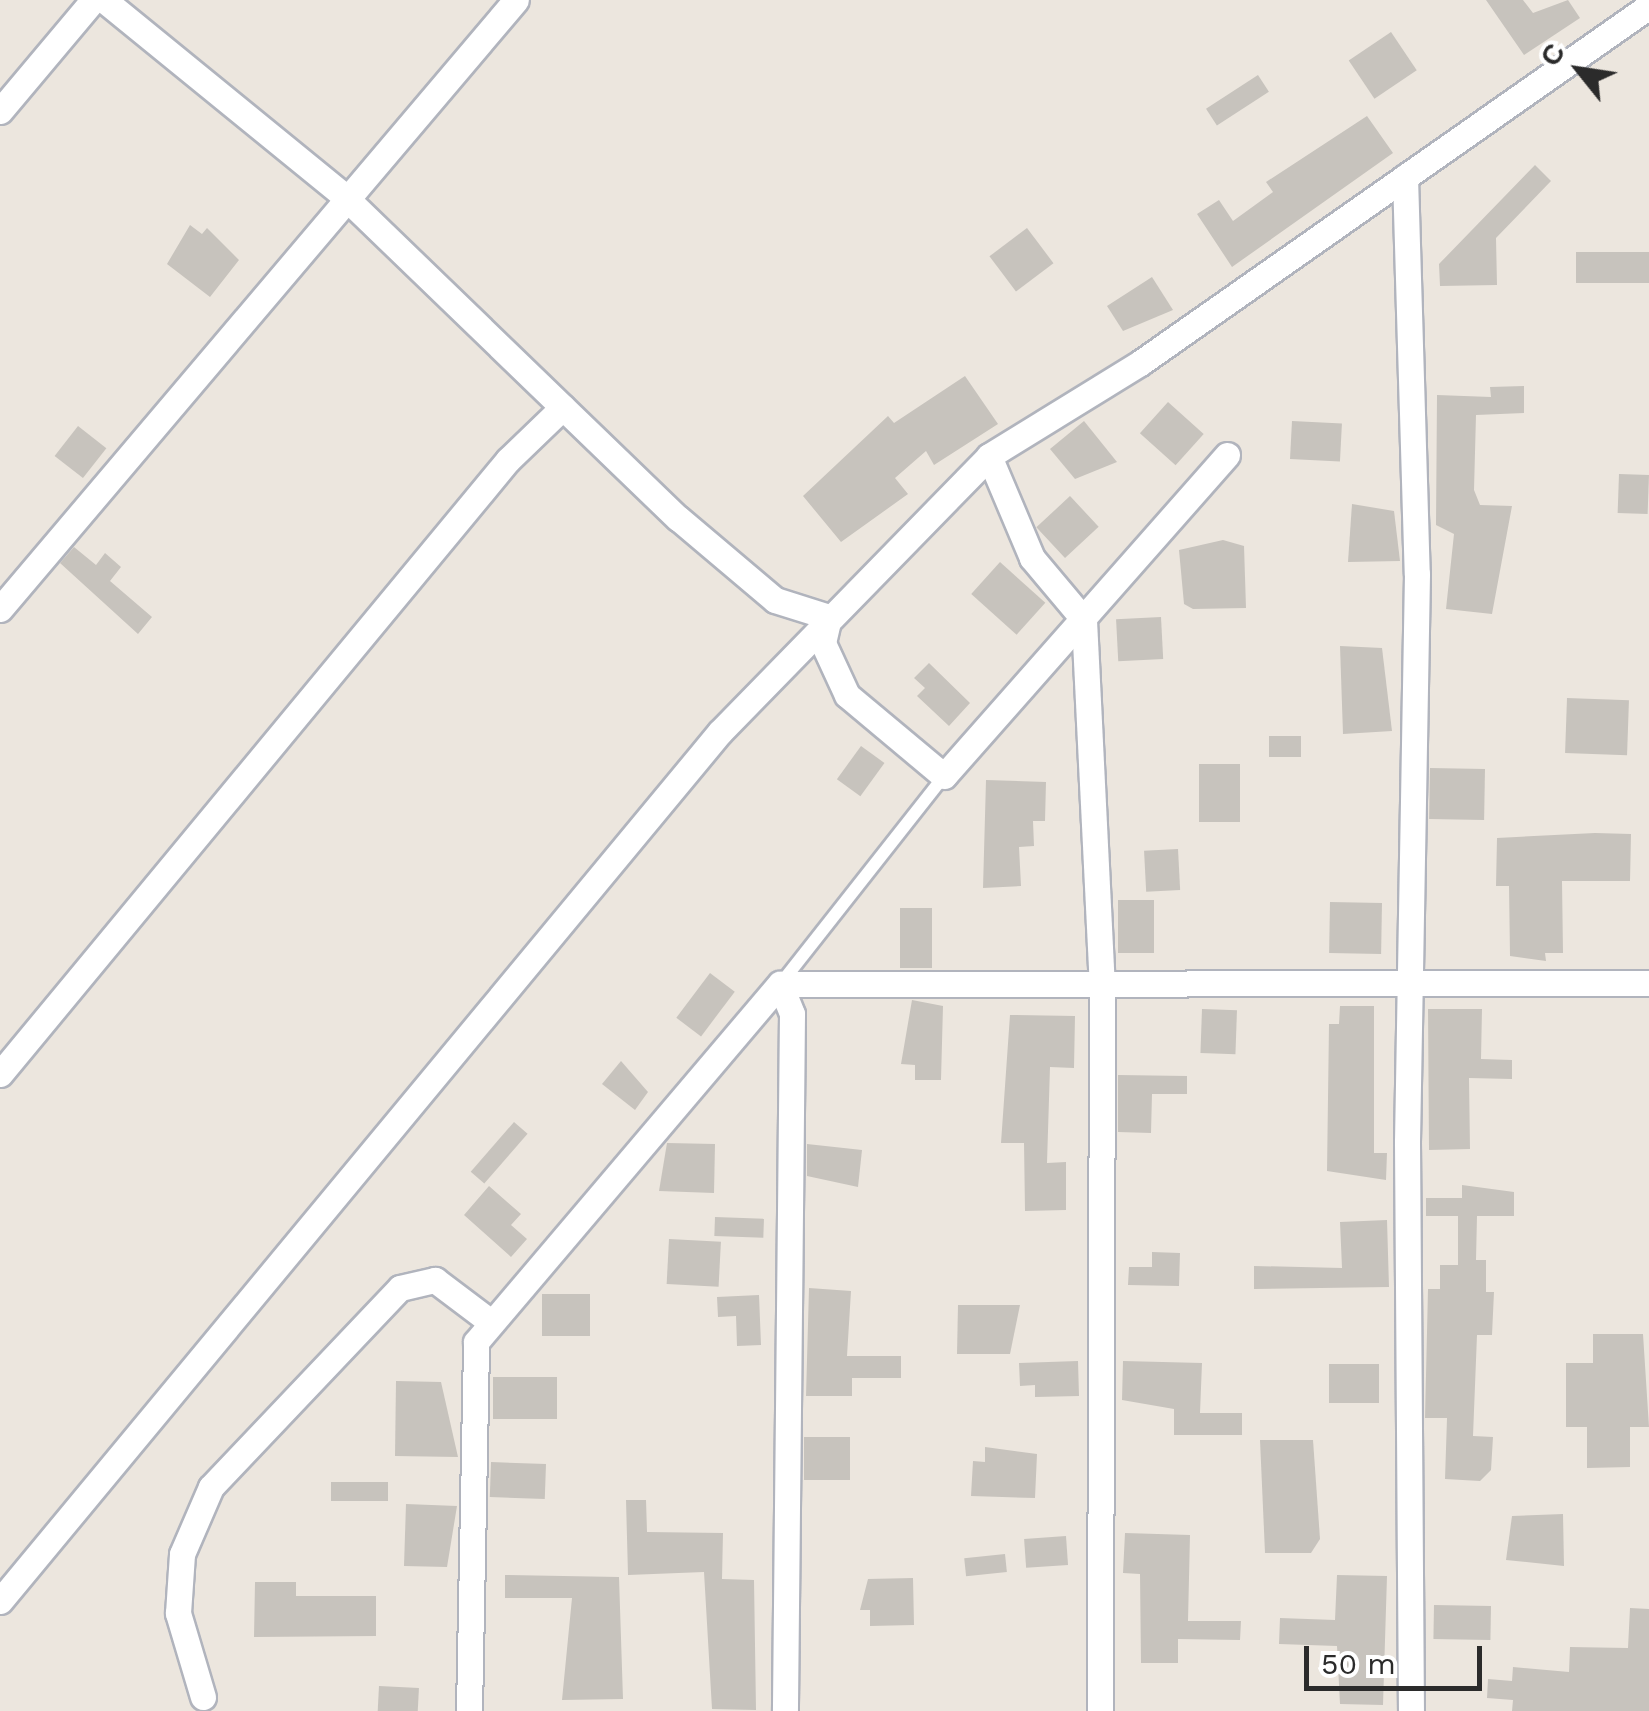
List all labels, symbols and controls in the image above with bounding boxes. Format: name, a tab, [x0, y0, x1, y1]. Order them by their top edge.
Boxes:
north arrow	[1529, 20, 1629, 120]
text: С	[1533, 38, 1572, 72]
scale bar	[1309, 1626, 1486, 1688]
text: 50 m	[1321, 1646, 1396, 1681]

